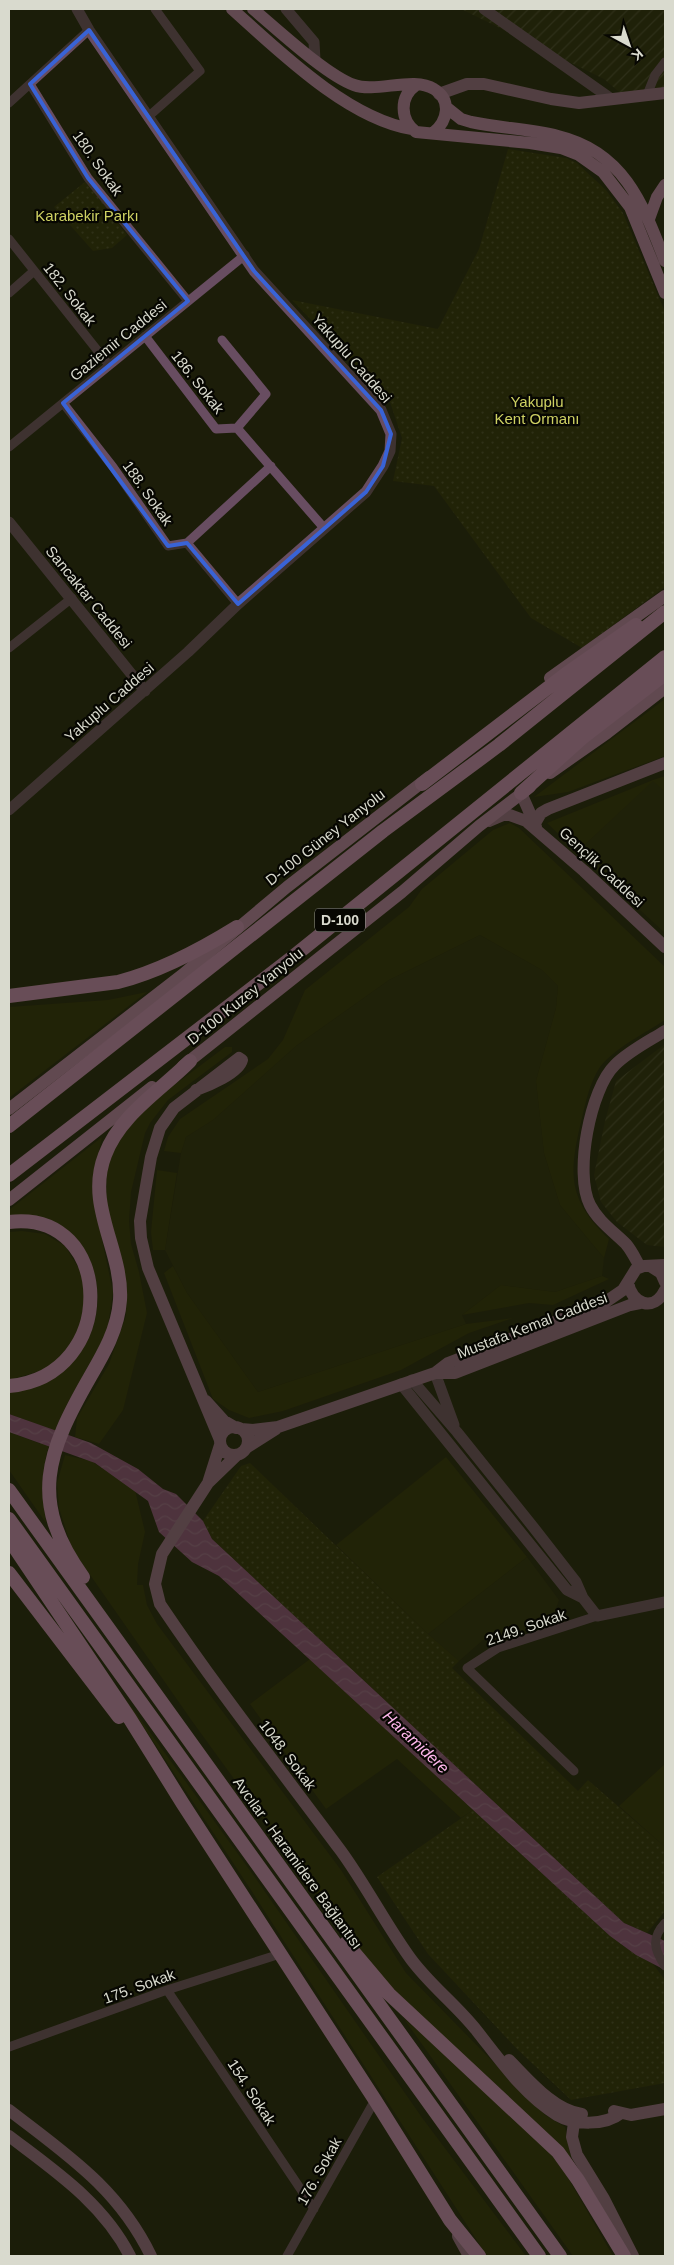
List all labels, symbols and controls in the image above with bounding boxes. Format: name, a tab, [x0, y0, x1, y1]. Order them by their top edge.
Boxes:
north arrow	[604, 20, 654, 70]
text: K	[628, 46, 646, 64]
street label: 180. Sokak	[70, 127, 127, 199]
park label: Karabekir Parkı	[35, 207, 139, 224]
street label: 182. Sokak	[40, 259, 100, 329]
street label: Gaziemir Caddesi	[66, 296, 170, 384]
street label: Yakuplu Caddesi	[309, 310, 395, 406]
street label: 186. Sokak	[168, 347, 228, 417]
park label: Yakuplu Kent Ormanı	[494, 393, 580, 427]
street label: 188. Sokak	[120, 457, 177, 529]
street label: Sancaktar Caddesi	[43, 542, 135, 652]
street label: Yakuplu Caddesi	[61, 659, 157, 745]
street label: D-100 Güney Yanyolu	[262, 785, 388, 889]
street label: Gençlik Caddesi	[556, 824, 648, 910]
road number: D-100	[315, 908, 365, 932]
street label: D-100 Kuzey Yanyolu	[184, 944, 306, 1048]
street label: Mustafa Kemal Caddesi	[455, 1289, 609, 1361]
street label: 2149. Sokak	[484, 1605, 569, 1649]
water label: Haramidere	[380, 1707, 452, 1777]
street label: 1048. Sokak	[256, 1717, 320, 1794]
street label: Avcılar - Haramidere Bağlantısı	[230, 1774, 366, 1952]
street label: 175. Sokak	[101, 1965, 178, 2007]
street label: 154. Sokak	[224, 2056, 280, 2129]
street label: 176. Sokak	[293, 2134, 345, 2208]

